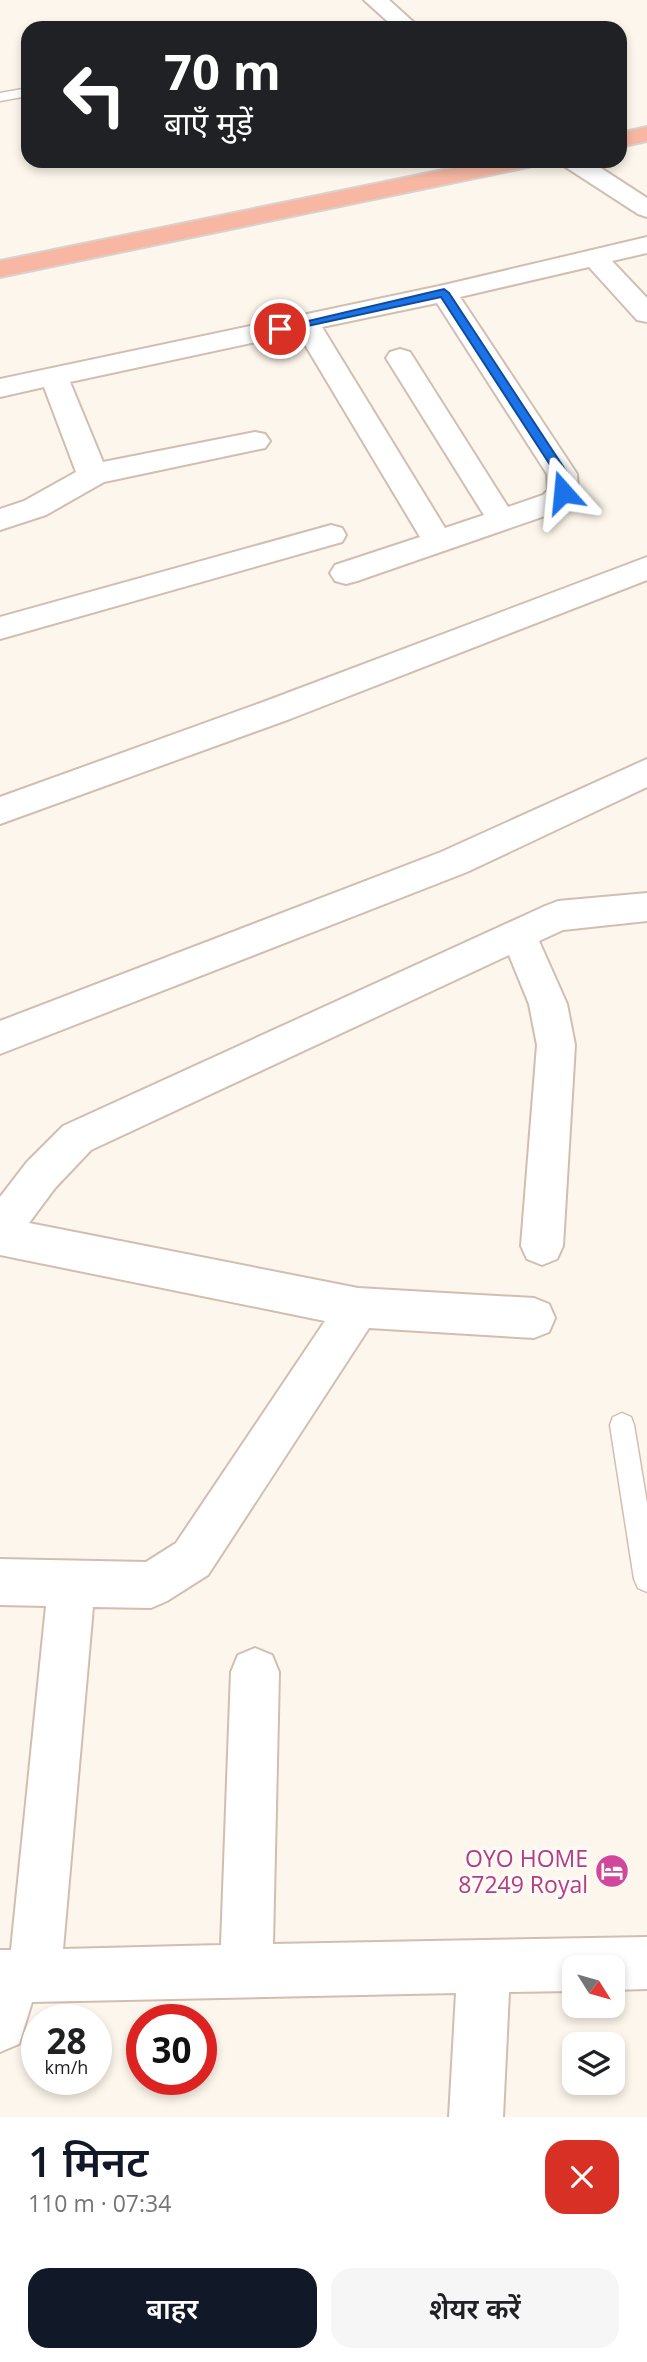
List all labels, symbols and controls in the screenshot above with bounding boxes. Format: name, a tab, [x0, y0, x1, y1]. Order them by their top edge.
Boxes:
text: 70 m	[164, 38, 281, 104]
icon: left	[49, 49, 140, 140]
text: बाएँ मुड़ें	[164, 101, 253, 144]
pin	[250, 299, 310, 359]
icon: arrive	[261, 310, 299, 348]
position arrow	[526, 455, 600, 529]
place label: OYO HOME 87249 Royal	[458, 1842, 588, 1900]
hotel icon: OYO HOME 87249 Royal	[593, 1852, 631, 1890]
north arrow	[562, 1955, 625, 2018]
map controls	[562, 1955, 625, 2095]
speed limit sign: 30	[126, 2004, 217, 2095]
text: 28	[46, 2017, 87, 2064]
button: layers	[562, 2032, 625, 2095]
text: km/h	[45, 2055, 88, 2079]
text: 1 मिनट	[28, 2132, 148, 2189]
button: close	[545, 2140, 619, 2214]
text: 110 m · 07:34	[28, 2187, 171, 2219]
button: बाहर	[28, 2268, 317, 2348]
button: शेयर करें	[331, 2268, 619, 2348]

